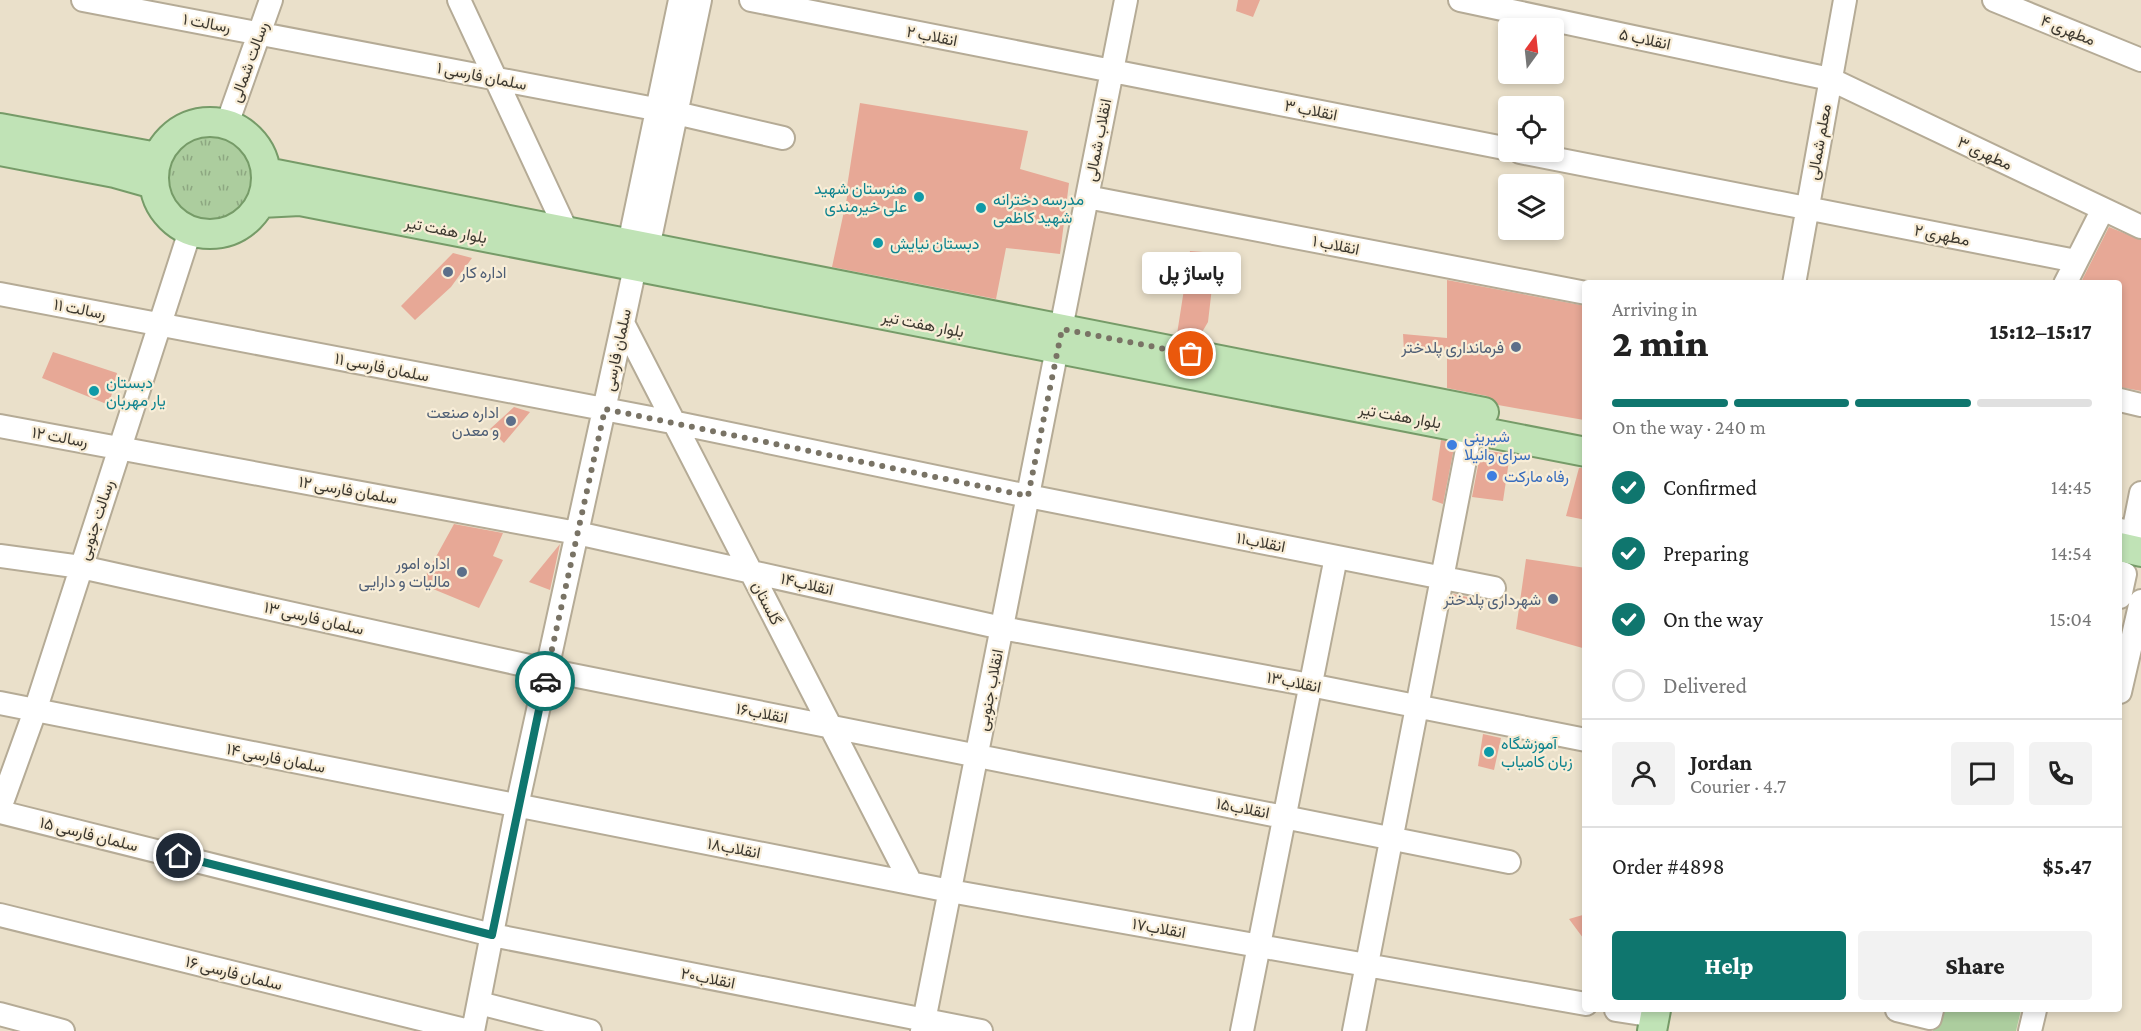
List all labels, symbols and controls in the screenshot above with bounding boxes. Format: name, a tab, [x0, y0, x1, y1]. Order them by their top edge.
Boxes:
street label: رسالت ۱	[181, 10, 232, 38]
street label: مطهری ۴	[2038, 11, 2098, 50]
north arrow	[1498, 18, 1564, 84]
map controls	[1498, 18, 1564, 240]
street label: رسالت شمالی	[227, 19, 273, 105]
street label: انقلاب ۲	[905, 23, 959, 50]
street label: انقلاب ۵	[1617, 25, 1672, 54]
street label: سلمان فارسی ۱	[435, 59, 528, 95]
button: locate	[1498, 96, 1564, 162]
street label: انقلاب شمالی	[1082, 97, 1116, 183]
street label: انقلاب ۳	[1283, 97, 1339, 124]
street label: معلم شمالی	[1804, 103, 1836, 182]
street label: مطهری ۳	[1954, 133, 2015, 175]
button: layers	[1498, 174, 1564, 240]
place label: هنرستان شهید علی خیرمندی	[814, 180, 907, 217]
marker: هنرستان شهید علی خیرمندی	[912, 190, 926, 204]
place label: مدرسه دخترانه شهید کاظمی	[993, 191, 1084, 228]
marker: مدرسه دخترانه شهید کاظمی	[974, 201, 988, 215]
street label: بلوار هفت تیر	[402, 213, 489, 248]
street label: مطهری ۲	[1912, 221, 1971, 251]
street label: انقلاب ۱	[1311, 232, 1361, 259]
place label: دبستان نیایش	[890, 235, 979, 254]
marker: دبستان نیایش	[871, 236, 885, 250]
callout: پاساژ پل	[1142, 252, 1240, 294]
text: پاساژ پل	[1159, 262, 1224, 284]
place label: اداره کار	[459, 264, 507, 283]
marker: اداره کار	[441, 265, 455, 279]
street label: رسالت ۱۱	[52, 296, 108, 324]
text: Arriving in	[1612, 298, 1697, 320]
street label: سلمان فارسی	[600, 307, 636, 393]
street label: بلوار هفت تیر	[879, 307, 966, 342]
text: 15:12–15:17	[1989, 319, 2092, 344]
text: 2 min	[1612, 321, 1708, 364]
pin	[1165, 328, 1216, 379]
icon: bag	[1174, 337, 1207, 370]
place label: فرمانداری پلدختر	[1400, 339, 1504, 359]
marker: فرمانداری پلدختر	[1509, 340, 1523, 354]
street label: سلمان فارسی ۱۱	[333, 350, 431, 386]
place label: دبستان یار مهربان	[106, 374, 166, 411]
marker: دبستان یار مهربان	[87, 384, 101, 398]
street label: بلوار هفت تیر	[1356, 400, 1443, 434]
place label: اداره صنعت و معدن	[426, 404, 499, 441]
marker: اداره صنعت و معدن	[504, 414, 518, 428]
text: On the way · 240 m	[1612, 416, 1766, 438]
street label: رسالت ۱۲	[30, 424, 89, 452]
place label: شیرینی سرای وانیلا	[1464, 428, 1531, 465]
marker: شیرینی سرای وانیلا	[1445, 438, 1459, 452]
place label: رفاه مارکت	[1504, 468, 1569, 487]
marker: رفاه مارکت	[1485, 469, 1499, 483]
icon: check	[1612, 471, 1645, 504]
street label: سلمان فارسی ۱۲	[297, 473, 399, 509]
text: Confirmed	[1663, 475, 1757, 500]
text: 14:45	[2051, 476, 2092, 498]
street label: رسالت جنوبی	[75, 478, 119, 563]
street label: انقلاب۱۱	[1235, 529, 1287, 556]
icon: check	[1612, 537, 1645, 570]
text: Preparing	[1663, 541, 1749, 566]
text: 14:54	[2051, 542, 2092, 564]
place label: اداره امور مالیات و دارایی	[359, 555, 450, 592]
marker: اداره امور مالیات و دارایی	[455, 565, 469, 579]
street label: انقلاب۱۴	[779, 570, 835, 599]
street label: گلستان	[748, 578, 785, 628]
place label: شهرداری پلدختر	[1442, 591, 1541, 611]
marker: شهرداری پلدختر	[1546, 592, 1560, 606]
street label: سلمان فارسی ۱۳	[262, 598, 365, 640]
icon: check	[1612, 603, 1645, 636]
text: On the way	[1663, 607, 1763, 632]
text: 15:04	[2050, 608, 2092, 630]
street label: انقلاب جنوبی	[974, 648, 1008, 733]
courier	[515, 651, 575, 711]
icon: car	[529, 665, 562, 698]
street label: انقلاب۱۳	[1265, 668, 1323, 697]
text: Delivered	[1663, 673, 1747, 698]
street label: انقلاب۱۶	[735, 700, 789, 727]
place label: آموزشگاه زبان کامیاب	[1501, 735, 1573, 772]
street label: سلمان فارسی ۱۴	[225, 740, 327, 778]
button: person	[1612, 742, 1675, 805]
button: chat	[1951, 742, 2014, 805]
button: phone	[2029, 742, 2092, 805]
marker: آموزشگاه زبان کامیاب	[1482, 745, 1496, 759]
text: Jordan	[1690, 750, 1752, 775]
text: Courier · 4.7	[1690, 775, 1786, 797]
street label: انقلاب۱۵	[1215, 795, 1271, 822]
street label: سلمان فارسی ۱۵	[38, 814, 140, 856]
pin	[153, 830, 204, 881]
street label: انقلاب۱۸	[706, 835, 762, 862]
icon: home	[162, 839, 195, 872]
text: Order #4898	[1612, 854, 1724, 879]
text: $5.47	[2043, 854, 2092, 879]
street label: انقلاب۱۷	[1131, 915, 1187, 942]
button: Help	[1612, 931, 1846, 1000]
button: Share	[1858, 931, 2092, 1000]
street label: سلمان فارسی ۱۶	[183, 953, 284, 995]
street label: انقلاب۲۰	[679, 964, 737, 993]

